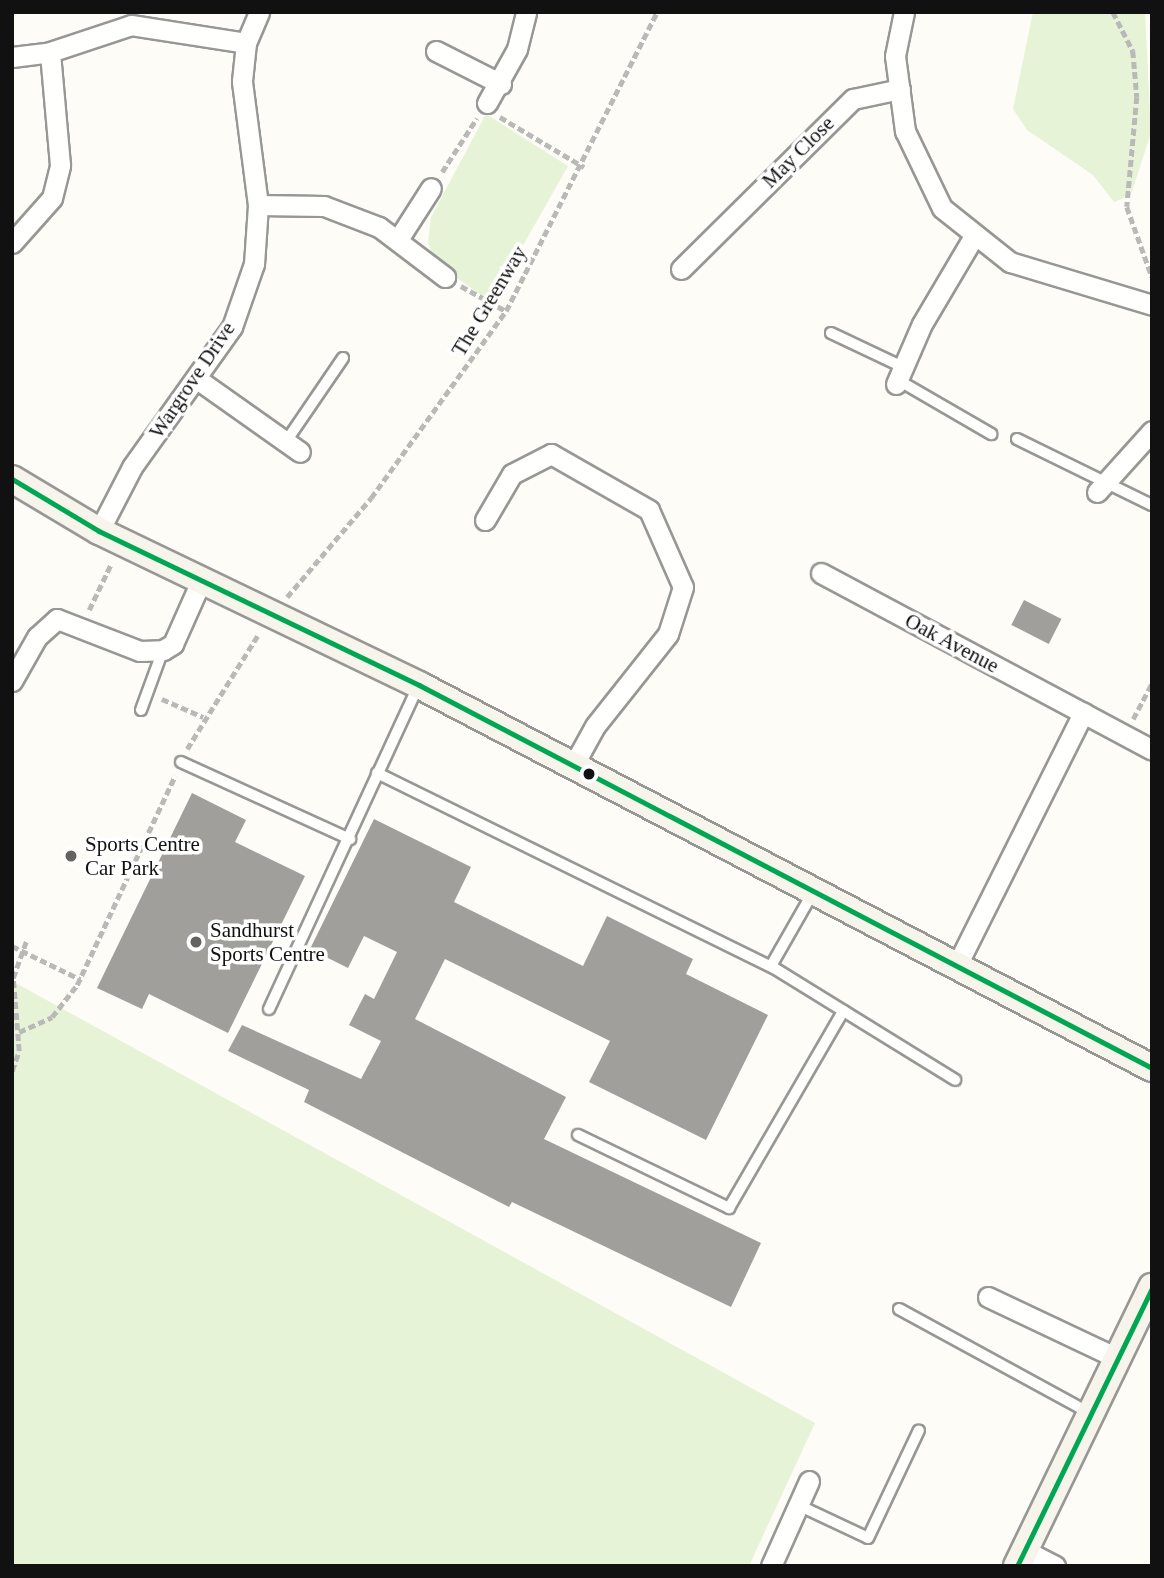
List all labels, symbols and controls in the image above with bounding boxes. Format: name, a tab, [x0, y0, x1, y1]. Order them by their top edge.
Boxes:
street label: May Close	[757, 111, 839, 193]
street label: The Greenway	[446, 241, 532, 361]
street label: Wargrove Drive	[144, 317, 240, 443]
street label: Oak Avenue	[900, 607, 1004, 679]
unlabelled marker	[582, 767, 596, 781]
place label: Sports Centre Car Park	[85, 831, 200, 881]
marker: Sports Centre Car Park	[63, 848, 79, 864]
place label: Sandhurst Sports Centre	[210, 917, 325, 967]
marker: Sandhurst Sports Centre	[188, 934, 204, 950]

